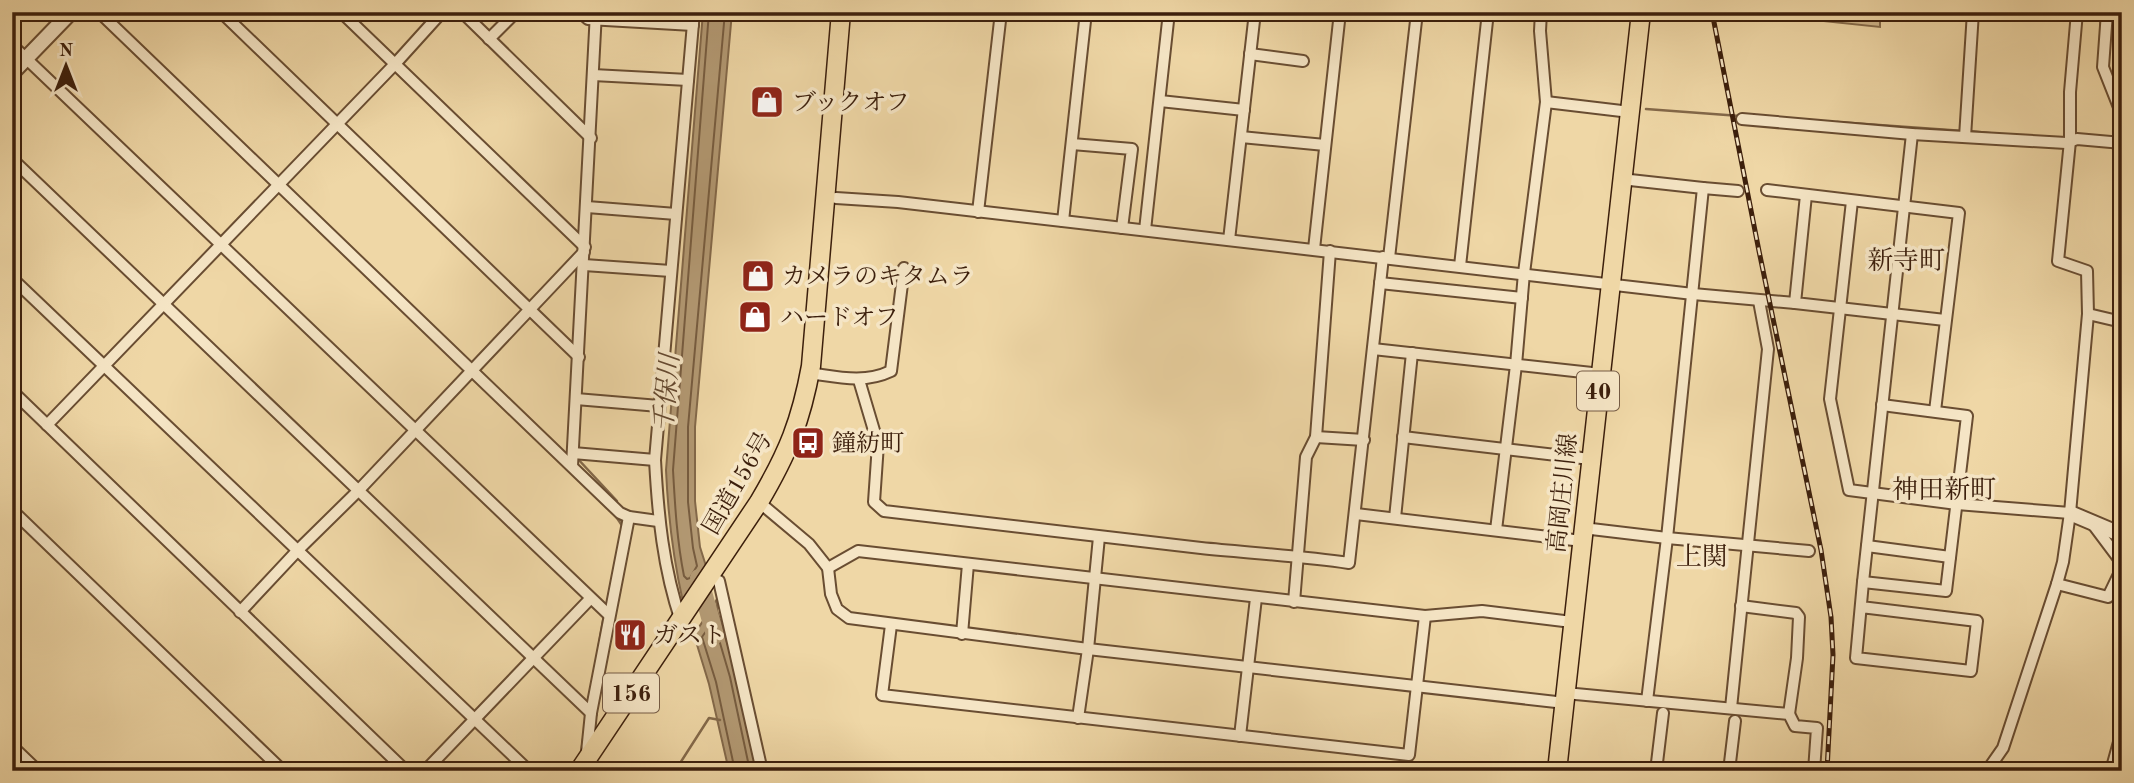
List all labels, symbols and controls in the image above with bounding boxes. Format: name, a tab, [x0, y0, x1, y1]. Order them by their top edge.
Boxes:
north arrow	[32, 32, 102, 102]
text: N	[59, 42, 74, 61]
shop icon: ブックオフ	[748, 83, 786, 121]
place label: ブックオフ	[792, 90, 910, 116]
district label: 新寺町	[1867, 247, 1945, 275]
shop icon: カメラのキタムラ	[739, 257, 777, 295]
place label: カメラのキタムラ	[782, 265, 974, 290]
shop icon: ハードオフ	[736, 298, 774, 336]
place label: ハードオフ	[780, 306, 899, 331]
water label: 千保川	[650, 350, 685, 433]
road number: 40	[1577, 372, 1619, 410]
bus stop icon: 鐘紡町	[789, 424, 827, 462]
street label: 国道156号	[697, 427, 778, 539]
place label: 鐘紡町	[832, 430, 904, 457]
street label: 高岡庄川線	[1543, 432, 1582, 554]
district label: 神田新町	[1892, 476, 1996, 504]
district label: 上関	[1676, 543, 1728, 571]
restaurant icon: ガスト	[611, 616, 649, 654]
place label: ガスト	[654, 624, 726, 649]
road number: 156	[603, 674, 659, 712]

